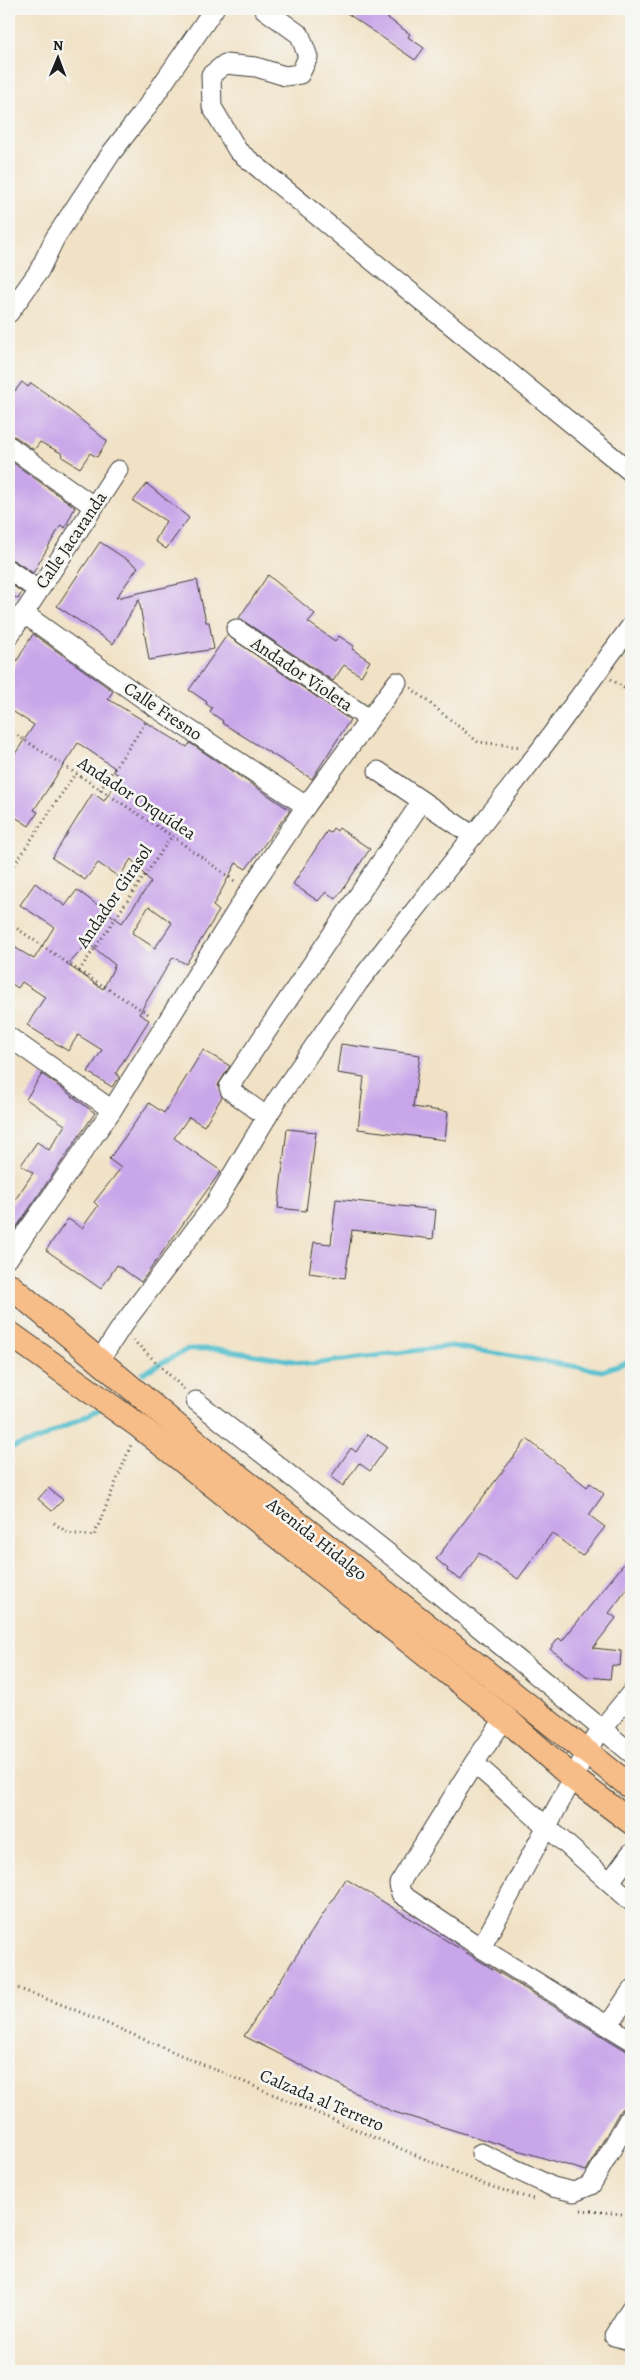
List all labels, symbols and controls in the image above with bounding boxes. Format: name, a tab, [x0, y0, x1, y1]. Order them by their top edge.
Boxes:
north arrow	[32, 32, 82, 82]
text: N	[53, 36, 63, 55]
street label: Calle Jacaranda	[30, 486, 113, 593]
street label: Andador Violeta	[245, 630, 358, 717]
street label: Calle Fresno	[119, 676, 207, 746]
street label: Andador Orquídea	[72, 750, 201, 846]
street label: Andador Girasol	[70, 839, 158, 953]
street label: Avenida Hidalgo	[261, 1492, 372, 1586]
street label: Calzada al Terrero	[256, 2063, 388, 2137]

